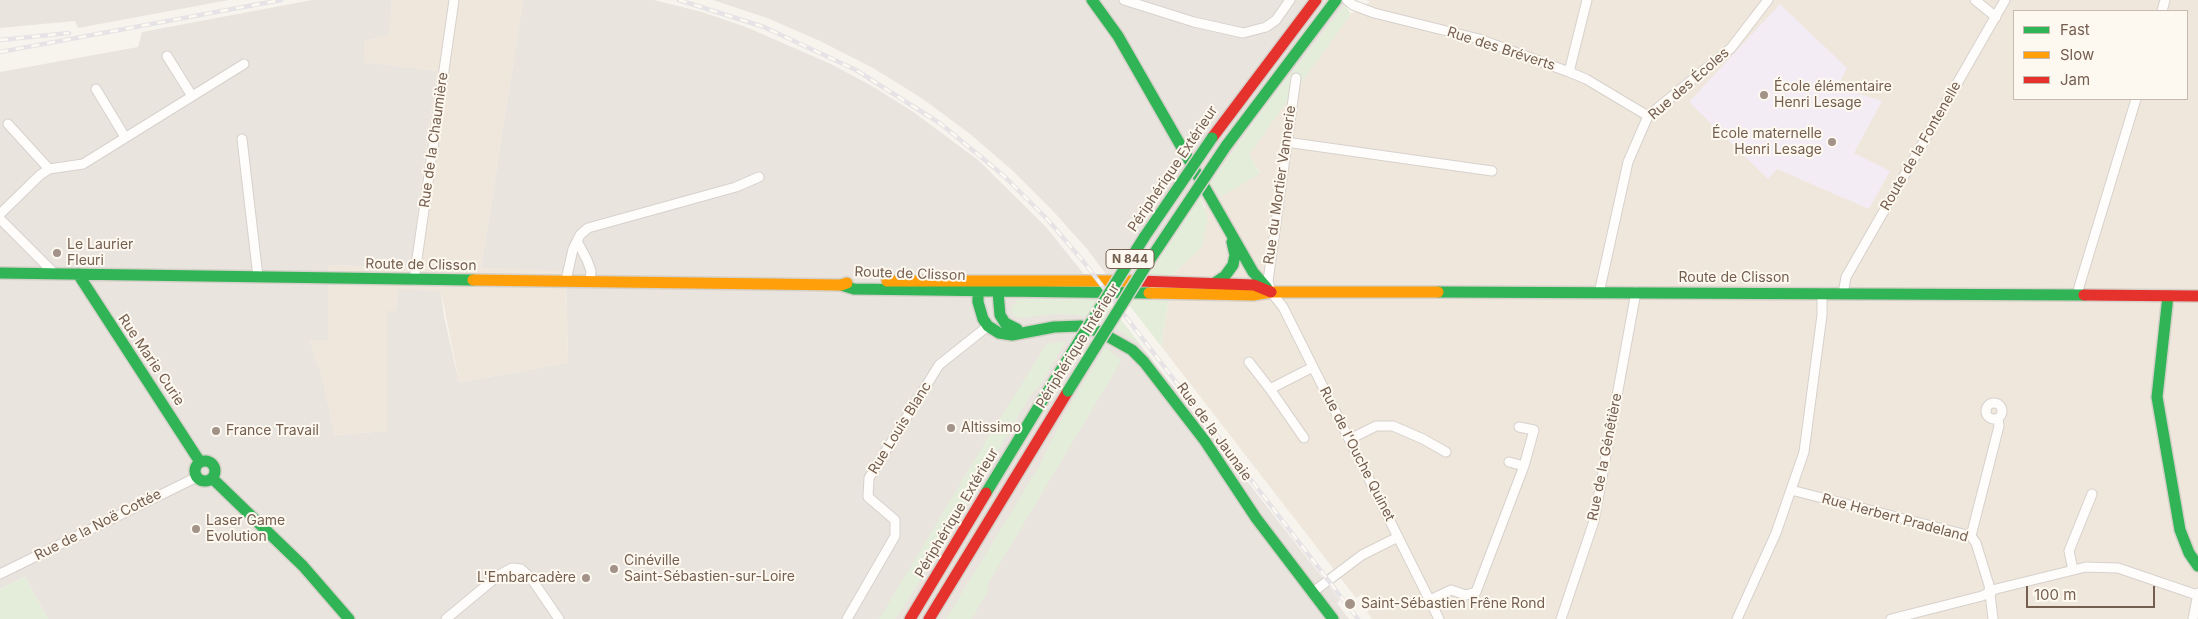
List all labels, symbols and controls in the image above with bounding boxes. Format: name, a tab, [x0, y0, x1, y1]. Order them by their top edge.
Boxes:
legend	[2013, 10, 2188, 100]
text: Fast	[2060, 20, 2090, 39]
street label: Rue des Bréverts	[1445, 24, 1557, 74]
street label: Rue des Écoles	[1645, 44, 1733, 124]
text: Slow	[2060, 45, 2094, 64]
text: Jam	[2060, 70, 2090, 89]
street label: Rue de la Chaumière	[416, 71, 452, 209]
street label: Route de la Fontenelle	[1877, 78, 1965, 214]
place label: École élémentaire Henri Lesage	[1774, 79, 1892, 111]
marker: École élémentaire Henri Lesage	[1758, 89, 1770, 101]
street label: Périphérique Extérieur	[1125, 103, 1221, 235]
street label: Rue du Mortier Vannerie	[1261, 104, 1299, 266]
place label: École maternelle Henri Lesage	[1712, 126, 1822, 158]
marker: École maternelle Henri Lesage	[1826, 136, 1838, 148]
place label: Le Laurier Fleuri	[67, 237, 133, 270]
marker: Le Laurier Fleuri	[51, 247, 63, 259]
road number: N 844	[1106, 250, 1154, 268]
street label: Route de Clisson	[365, 256, 477, 274]
street label: Route de Clisson	[854, 264, 966, 284]
street label: Route de Clisson	[1678, 270, 1790, 286]
street label: Périphérique Intérieur	[1033, 280, 1123, 412]
street label: Rue Marie Curie	[114, 311, 188, 409]
street label: Rue Louis Blanc	[865, 379, 935, 477]
street label: Rue de la Jaunaie	[1173, 380, 1255, 484]
street label: Rue de l'Ouche Quinet	[1316, 384, 1398, 524]
street label: Rue de la Génêtière	[1584, 392, 1626, 522]
place label: Altissimo	[961, 420, 1021, 436]
marker: Altissimo	[945, 422, 957, 434]
place label: France Travail	[226, 423, 319, 439]
marker: France Travail	[210, 425, 222, 437]
street label: Périphérique Extérieur	[912, 445, 1002, 581]
street label: Rue de la Noë Cottée	[32, 486, 164, 564]
street label: Rue Herbert Pradeland	[1820, 490, 1970, 546]
place label: Laser Game Evolution	[206, 513, 285, 546]
marker: Laser Game Evolution	[190, 523, 202, 535]
place label: Cinéville Saint-Sébastien-sur-Loire	[624, 553, 795, 586]
marker: Cinéville Saint-Sébastien-sur-Loire	[608, 563, 620, 575]
place label: L'Embarcadère	[477, 570, 576, 586]
marker: L'Embarcadère	[580, 572, 592, 584]
scale bar	[2028, 576, 2157, 608]
text: 100 m	[2034, 585, 2076, 604]
place label: Saint-Sébastien Frêne Rond	[1361, 596, 1545, 612]
marker: Saint-Sébastien Frêne Rond	[1343, 597, 1357, 611]

